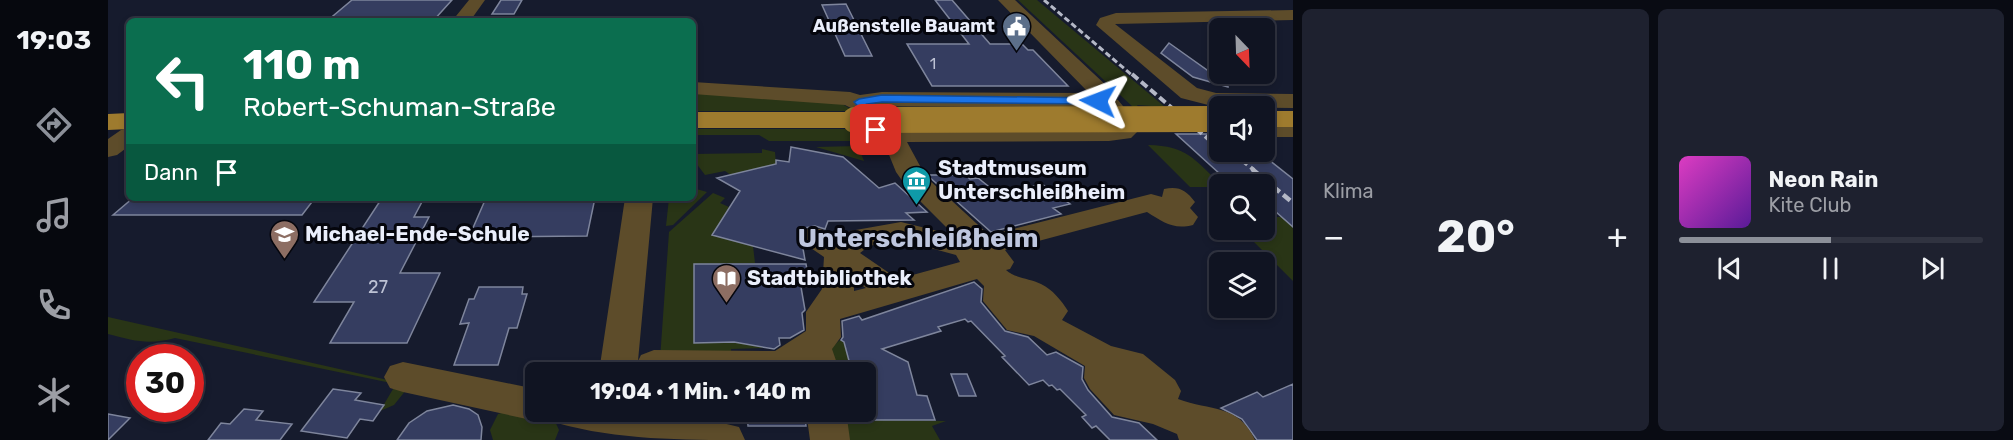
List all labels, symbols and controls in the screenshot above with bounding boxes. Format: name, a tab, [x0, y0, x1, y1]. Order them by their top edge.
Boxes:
public building icon: Außenstelle Bauamt	[1000, 10, 1032, 52]
place label: Außenstelle Bauamt	[813, 15, 995, 37]
north arrow	[1209, 18, 1275, 84]
map controls	[1209, 18, 1275, 318]
text: 19:03	[17, 24, 91, 56]
text: 110 m	[243, 40, 361, 90]
icon: left	[144, 42, 222, 120]
house number: 1	[930, 55, 936, 73]
position arrow	[1066, 69, 1130, 133]
text: Robert-Schuman-Straße	[243, 91, 556, 123]
button: sound	[1209, 96, 1275, 162]
icon: directions	[33, 104, 75, 146]
pin	[850, 104, 901, 155]
icon: arrive	[859, 113, 892, 146]
place label: Stadtmuseum Unterschleißheim	[938, 155, 1125, 204]
icon: arrive	[210, 156, 243, 189]
text: Dann	[144, 159, 198, 186]
museum icon: Stadtmuseum Unterschleißheim	[901, 164, 933, 206]
text: Neon Rain	[1769, 166, 1878, 193]
button: search	[1209, 174, 1275, 240]
text: Klima	[1323, 179, 1374, 203]
text: Kite Club	[1769, 193, 1851, 217]
icon: music	[33, 194, 75, 236]
text: 20°	[1437, 210, 1515, 263]
text: −	[1323, 217, 1344, 256]
text: +	[1607, 217, 1628, 256]
school or university icon: Michael-Ende-Schule	[268, 218, 300, 260]
place label: Michael-Ende-Schule	[305, 221, 530, 246]
district label: Unterschleißheim	[798, 222, 1038, 254]
button: layers	[1209, 252, 1275, 318]
icon: previous	[1713, 252, 1746, 285]
icon: pause	[1814, 252, 1847, 285]
icon: next	[1916, 252, 1949, 285]
library icon: Stadtbibliothek	[710, 262, 742, 304]
place label: Stadtbibliothek	[747, 265, 912, 290]
house number: 27	[368, 276, 388, 298]
icon: phone	[33, 284, 75, 326]
speed limit sign: 30	[126, 344, 204, 422]
icon: climate	[33, 374, 75, 416]
text: 19:04 · 1 Min. · 140 m	[590, 378, 811, 405]

